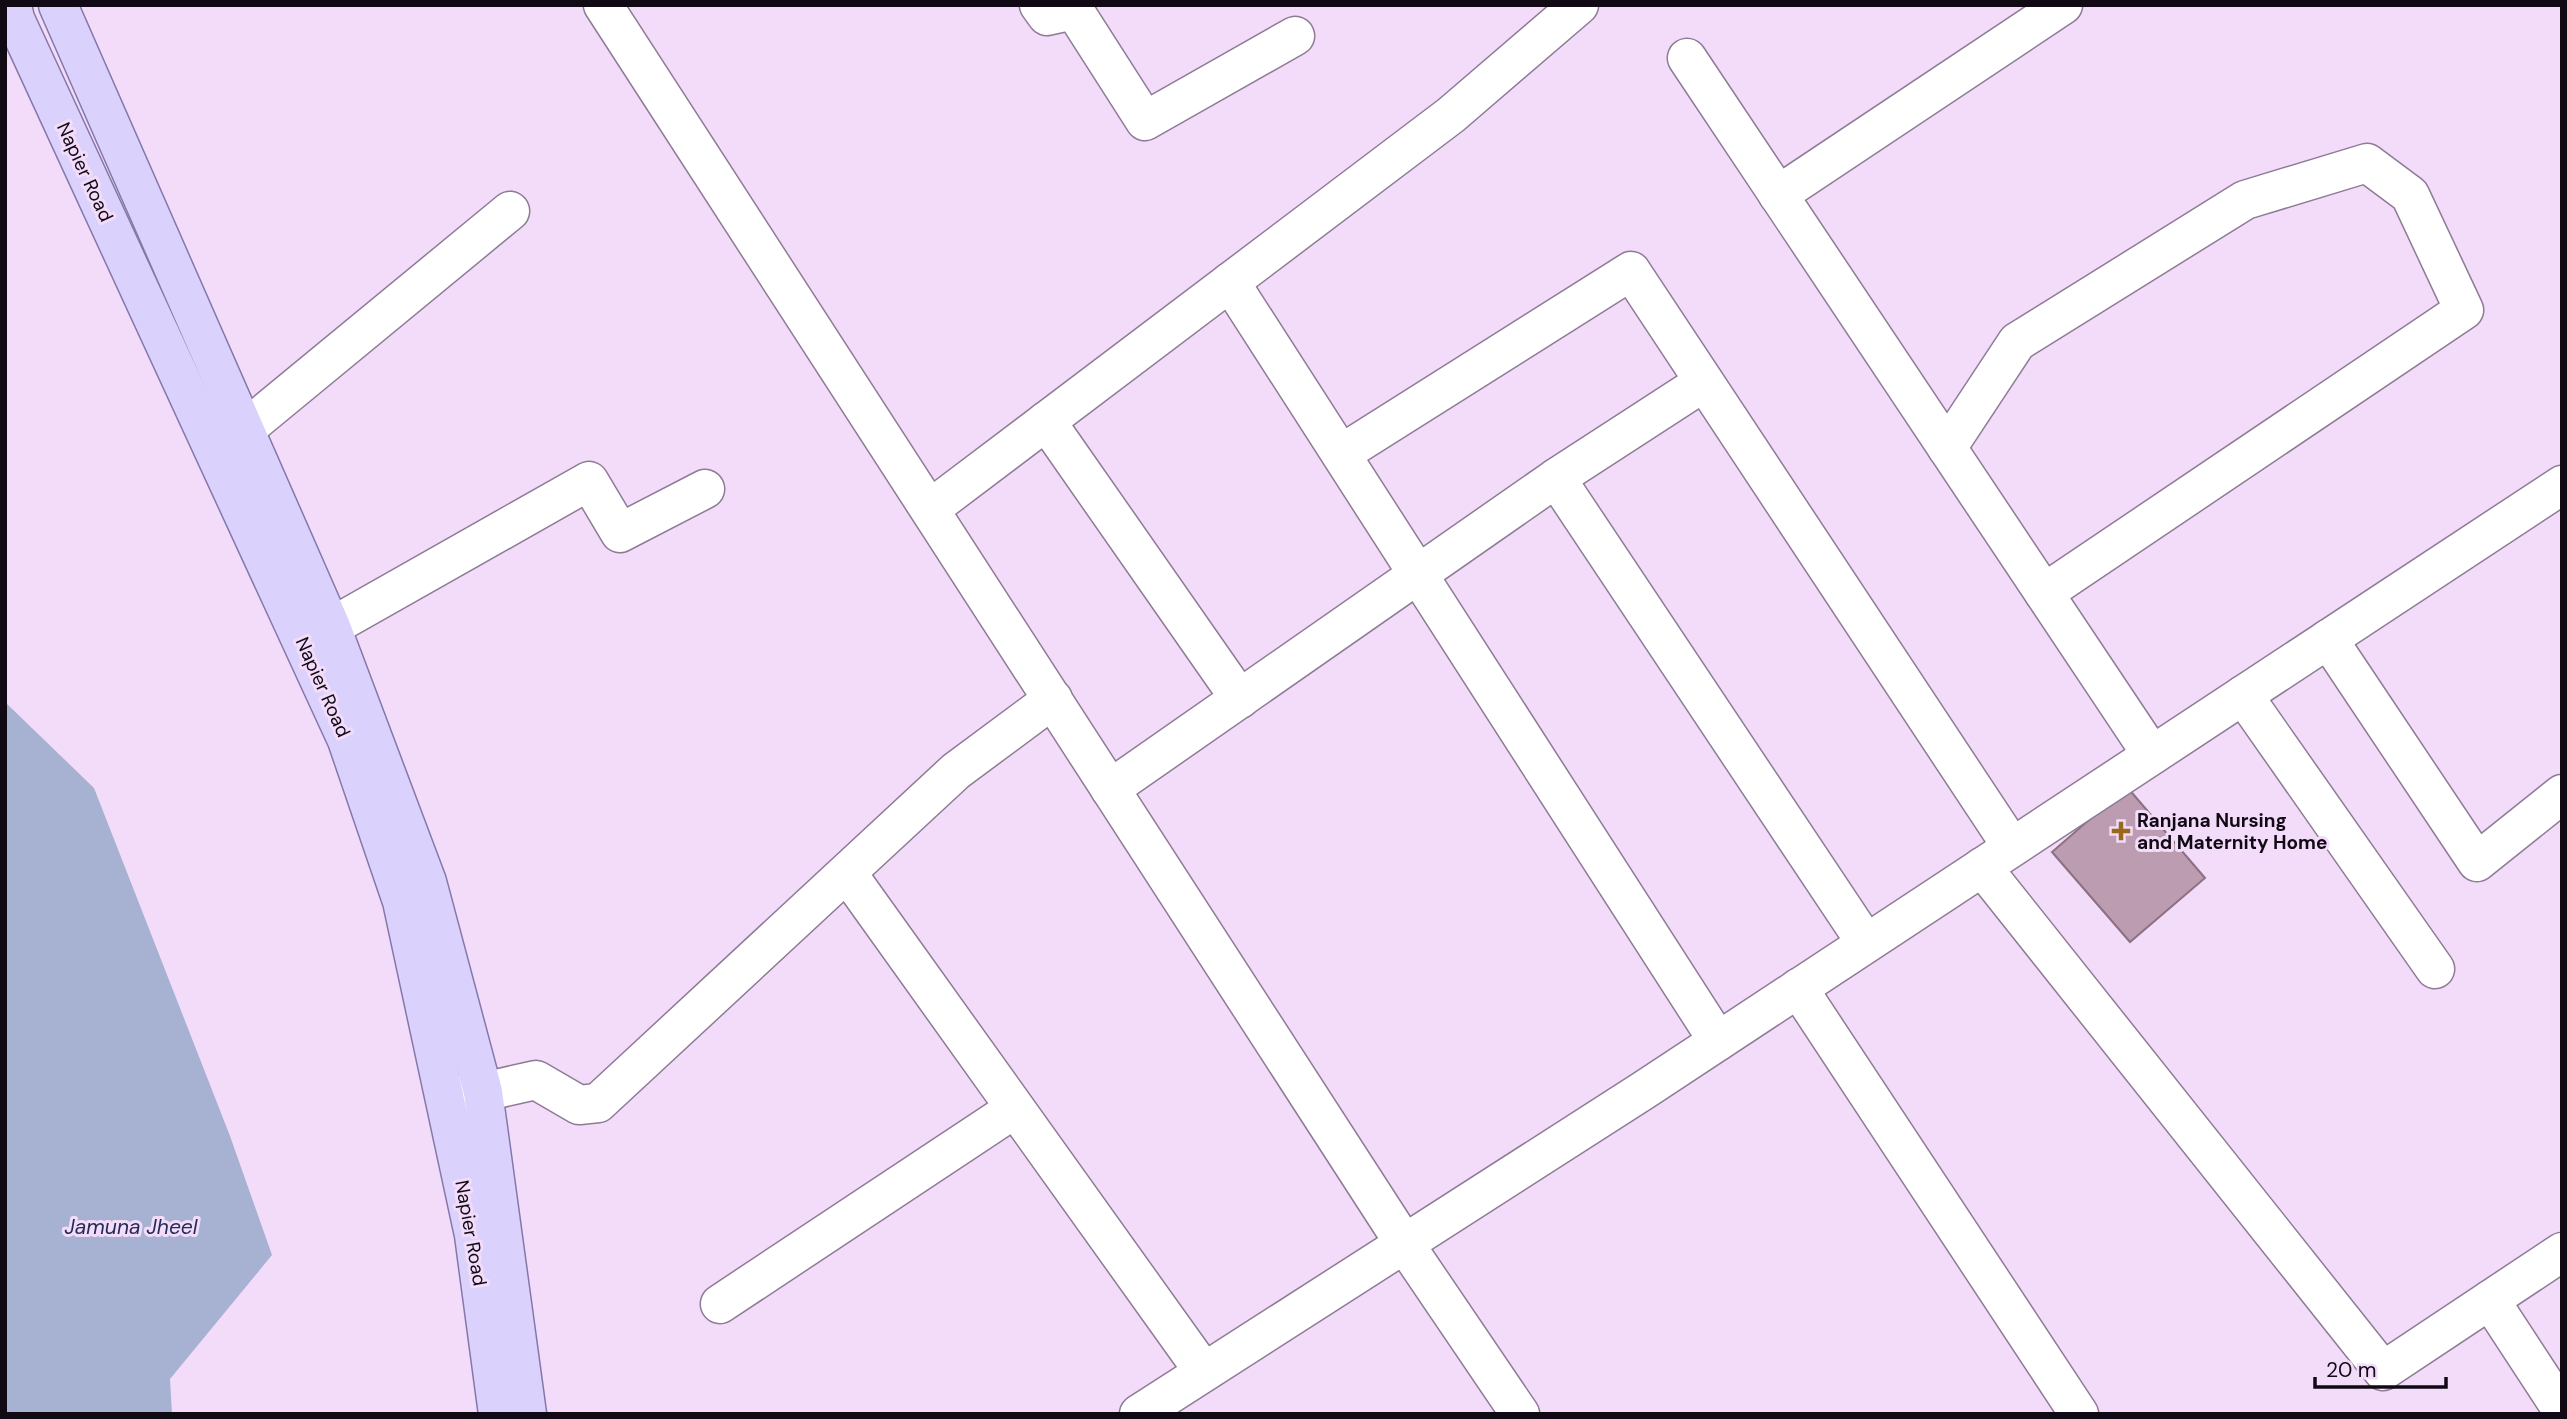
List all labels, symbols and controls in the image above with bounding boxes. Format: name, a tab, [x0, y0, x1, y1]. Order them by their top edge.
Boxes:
street label: Napier Road	[51, 118, 119, 226]
street label: Napier Road	[290, 633, 356, 741]
place label: Ranjana Nursing and Maternity Home	[2137, 808, 2327, 855]
marker: Ranjana Nursing and Maternity Home	[2111, 821, 2131, 841]
street label: Napier Road	[449, 1178, 493, 1288]
water label: Jamuna Jheel	[64, 1213, 198, 1241]
scale bar	[2315, 1346, 2446, 1390]
text: 20 m	[2326, 1356, 2377, 1384]

